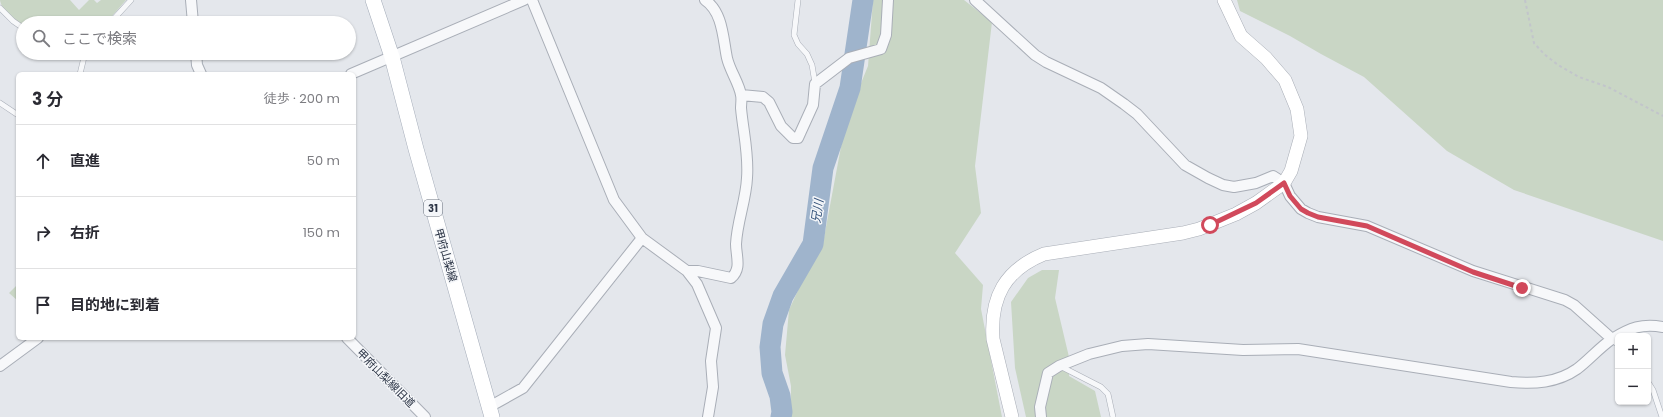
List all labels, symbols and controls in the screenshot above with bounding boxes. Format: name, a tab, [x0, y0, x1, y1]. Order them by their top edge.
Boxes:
search box	[16, 16, 356, 60]
icon: search	[30, 27, 52, 49]
text: ここで検索	[62, 28, 137, 49]
text: 3 分	[32, 87, 63, 111]
text: 徒歩 · 200 m	[264, 89, 340, 108]
icon: ahead	[32, 150, 54, 172]
text: 直進	[70, 150, 100, 171]
text: 50 m	[307, 151, 340, 170]
water label: 兄川	[807, 196, 827, 224]
road number: 31	[424, 200, 442, 216]
route start	[1201, 216, 1219, 234]
icon: right	[32, 222, 54, 244]
text: 右折	[70, 222, 100, 243]
text: 150 m	[303, 223, 340, 242]
street label: 甲府山梨線	[431, 226, 461, 284]
route end	[1513, 279, 1531, 297]
icon: arrive	[32, 294, 54, 316]
text: 目的地に到着	[70, 294, 160, 315]
map controls	[1615, 333, 1651, 405]
button: +	[1615, 333, 1651, 369]
street label: 甲府山梨線旧道	[353, 345, 419, 411]
button: −	[1615, 369, 1651, 405]

